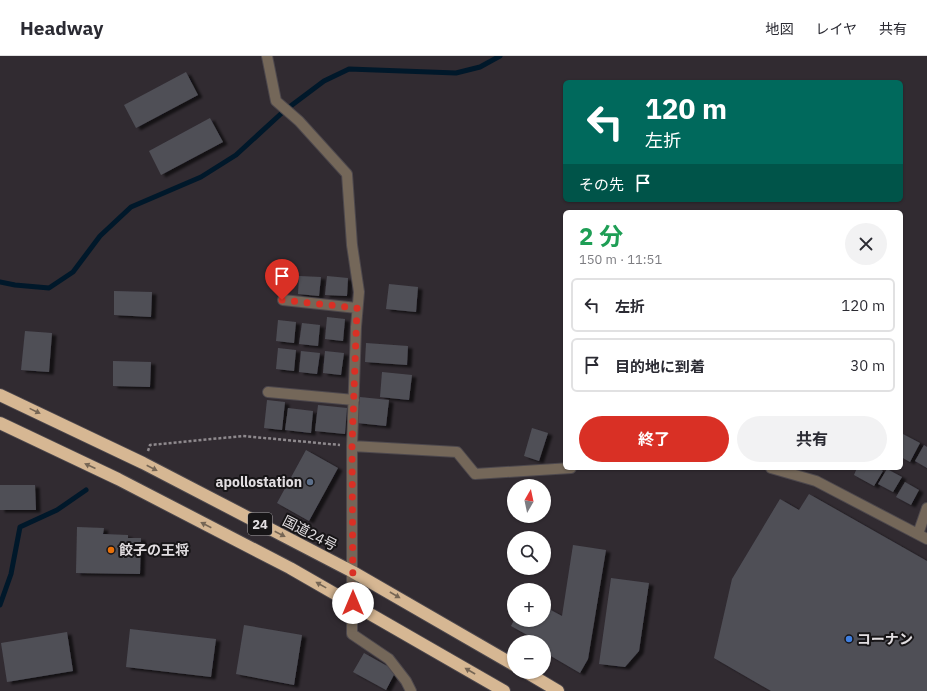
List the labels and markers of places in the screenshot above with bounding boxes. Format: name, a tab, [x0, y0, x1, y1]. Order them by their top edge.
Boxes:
pin	[265, 259, 299, 300]
place label: apollostation	[216, 473, 302, 491]
marker: apollostation	[305, 477, 315, 487]
place label: 餃子の王将	[119, 541, 189, 559]
marker: 餃子の王将	[106, 545, 116, 555]
place label: コーナン	[857, 630, 913, 648]
marker: コーナン	[844, 634, 854, 644]

